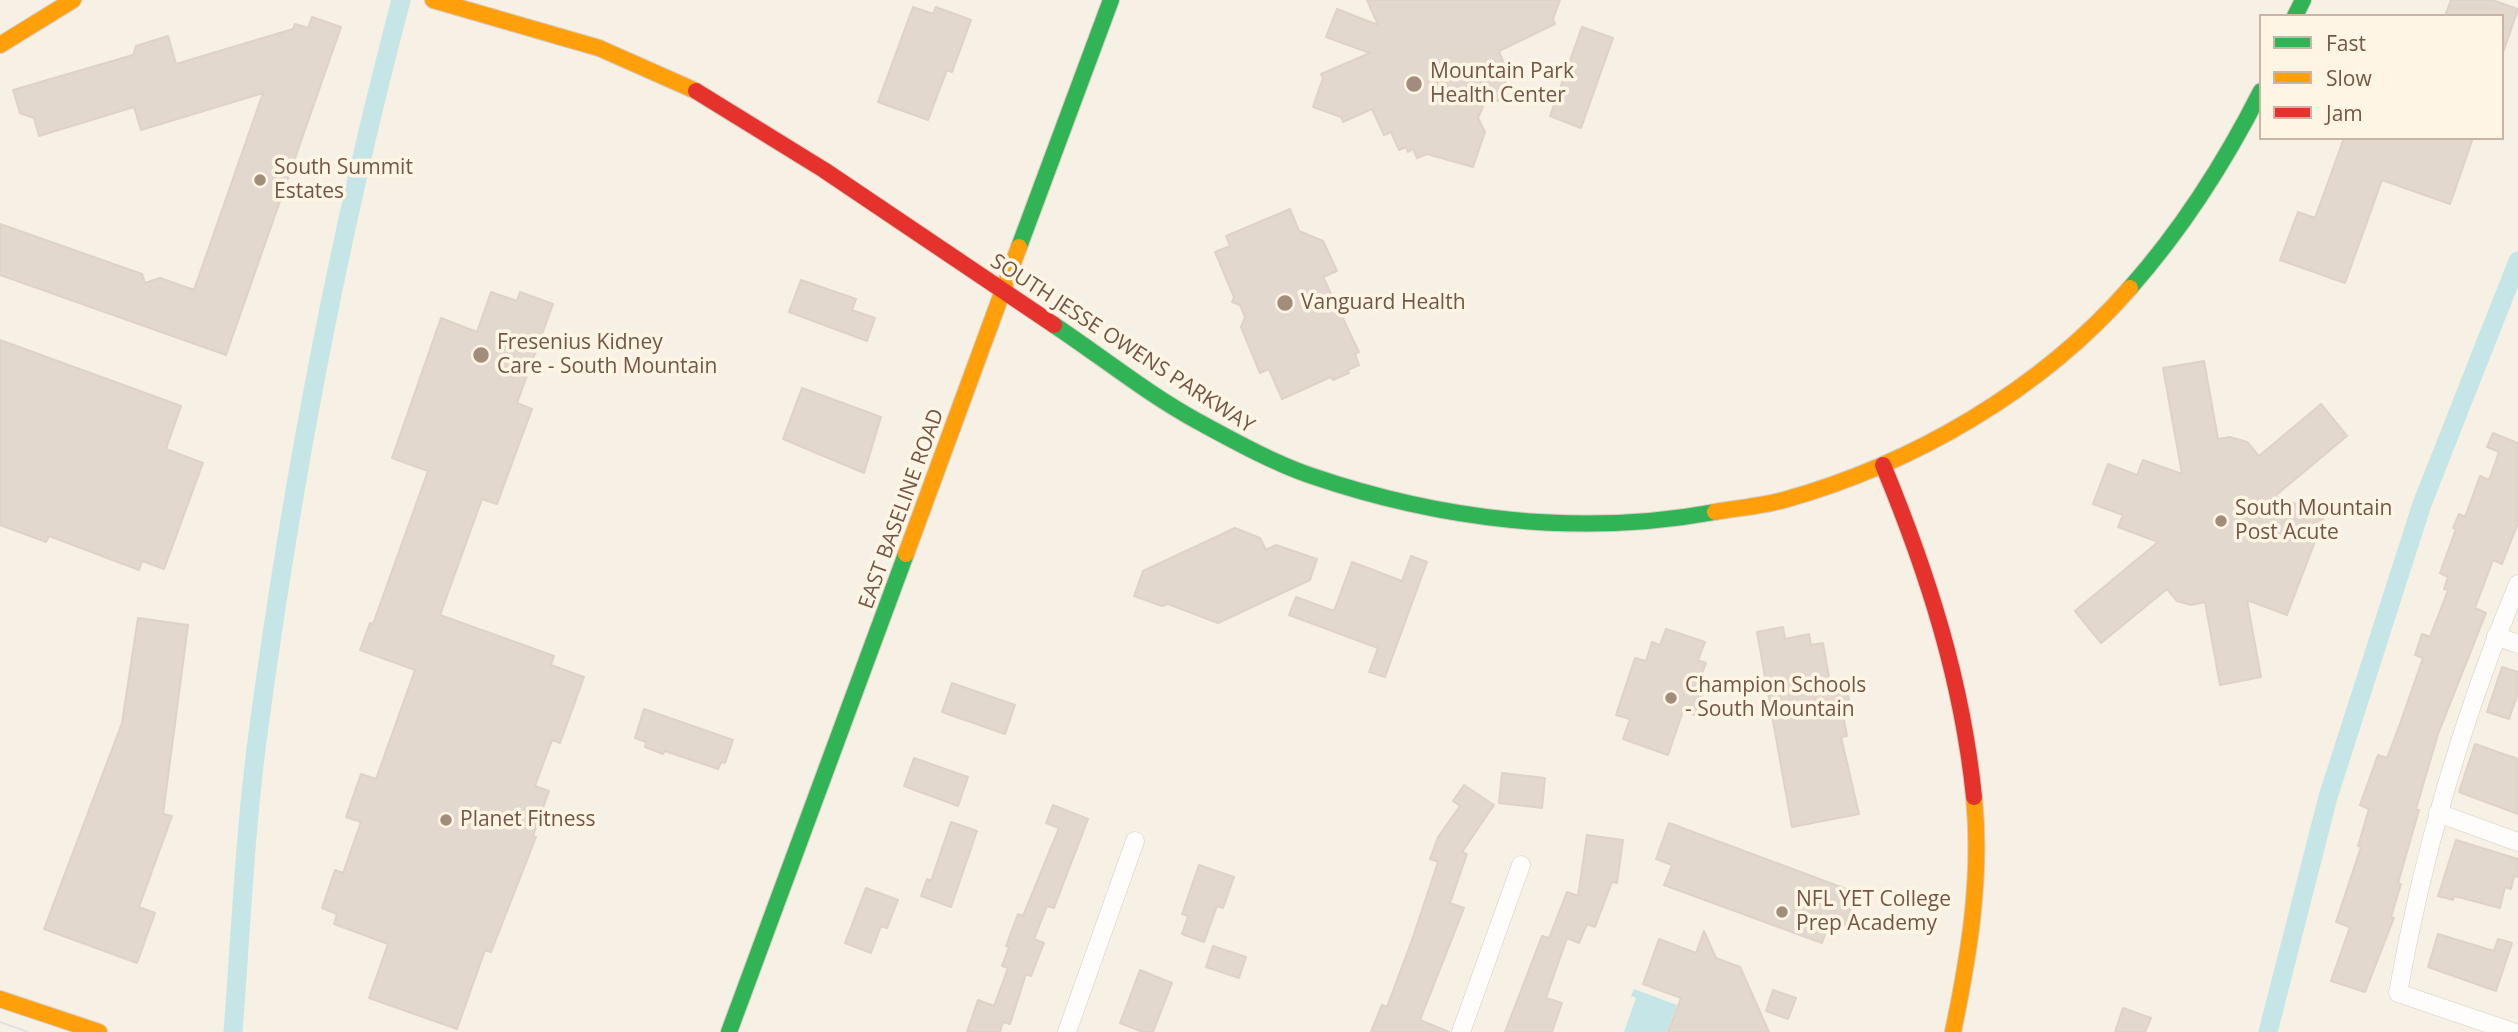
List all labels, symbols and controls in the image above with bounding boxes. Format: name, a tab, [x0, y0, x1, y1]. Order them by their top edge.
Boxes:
legend	[2259, 14, 2504, 140]
text: Fast	[2326, 29, 2366, 57]
place label: Mountain Park Health Center	[1430, 59, 1574, 109]
text: Slow	[2326, 64, 2372, 92]
marker: Mountain Park Health Center	[1404, 74, 1424, 94]
text: Jam	[2326, 99, 2363, 127]
place label: South Summit Estates	[274, 155, 413, 205]
marker: South Summit Estates	[252, 172, 268, 188]
street label: SOUTH JESSE OWENS PARKWAY	[985, 249, 1259, 439]
place label: Vanguard Health	[1301, 290, 1466, 316]
marker: Vanguard Health	[1275, 293, 1295, 313]
place label: Fresenius Kidney Care - South Mountain	[497, 330, 717, 380]
marker: Fresenius Kidney Care - South Mountain	[471, 345, 491, 365]
street label: EAST BASELINE ROAD	[854, 406, 950, 612]
place label: South Mountain Post Acute	[2235, 496, 2392, 546]
marker: South Mountain Post Acute	[2213, 513, 2229, 529]
place label: Champion Schools - South Mountain	[1685, 673, 1866, 723]
marker: Champion Schools - South Mountain	[1663, 690, 1679, 706]
place label: Planet Fitness	[460, 807, 596, 833]
marker: Planet Fitness	[438, 812, 454, 828]
place label: NFL YET College Prep Academy	[1796, 887, 1951, 937]
marker: NFL YET College Prep Academy	[1774, 904, 1790, 920]

